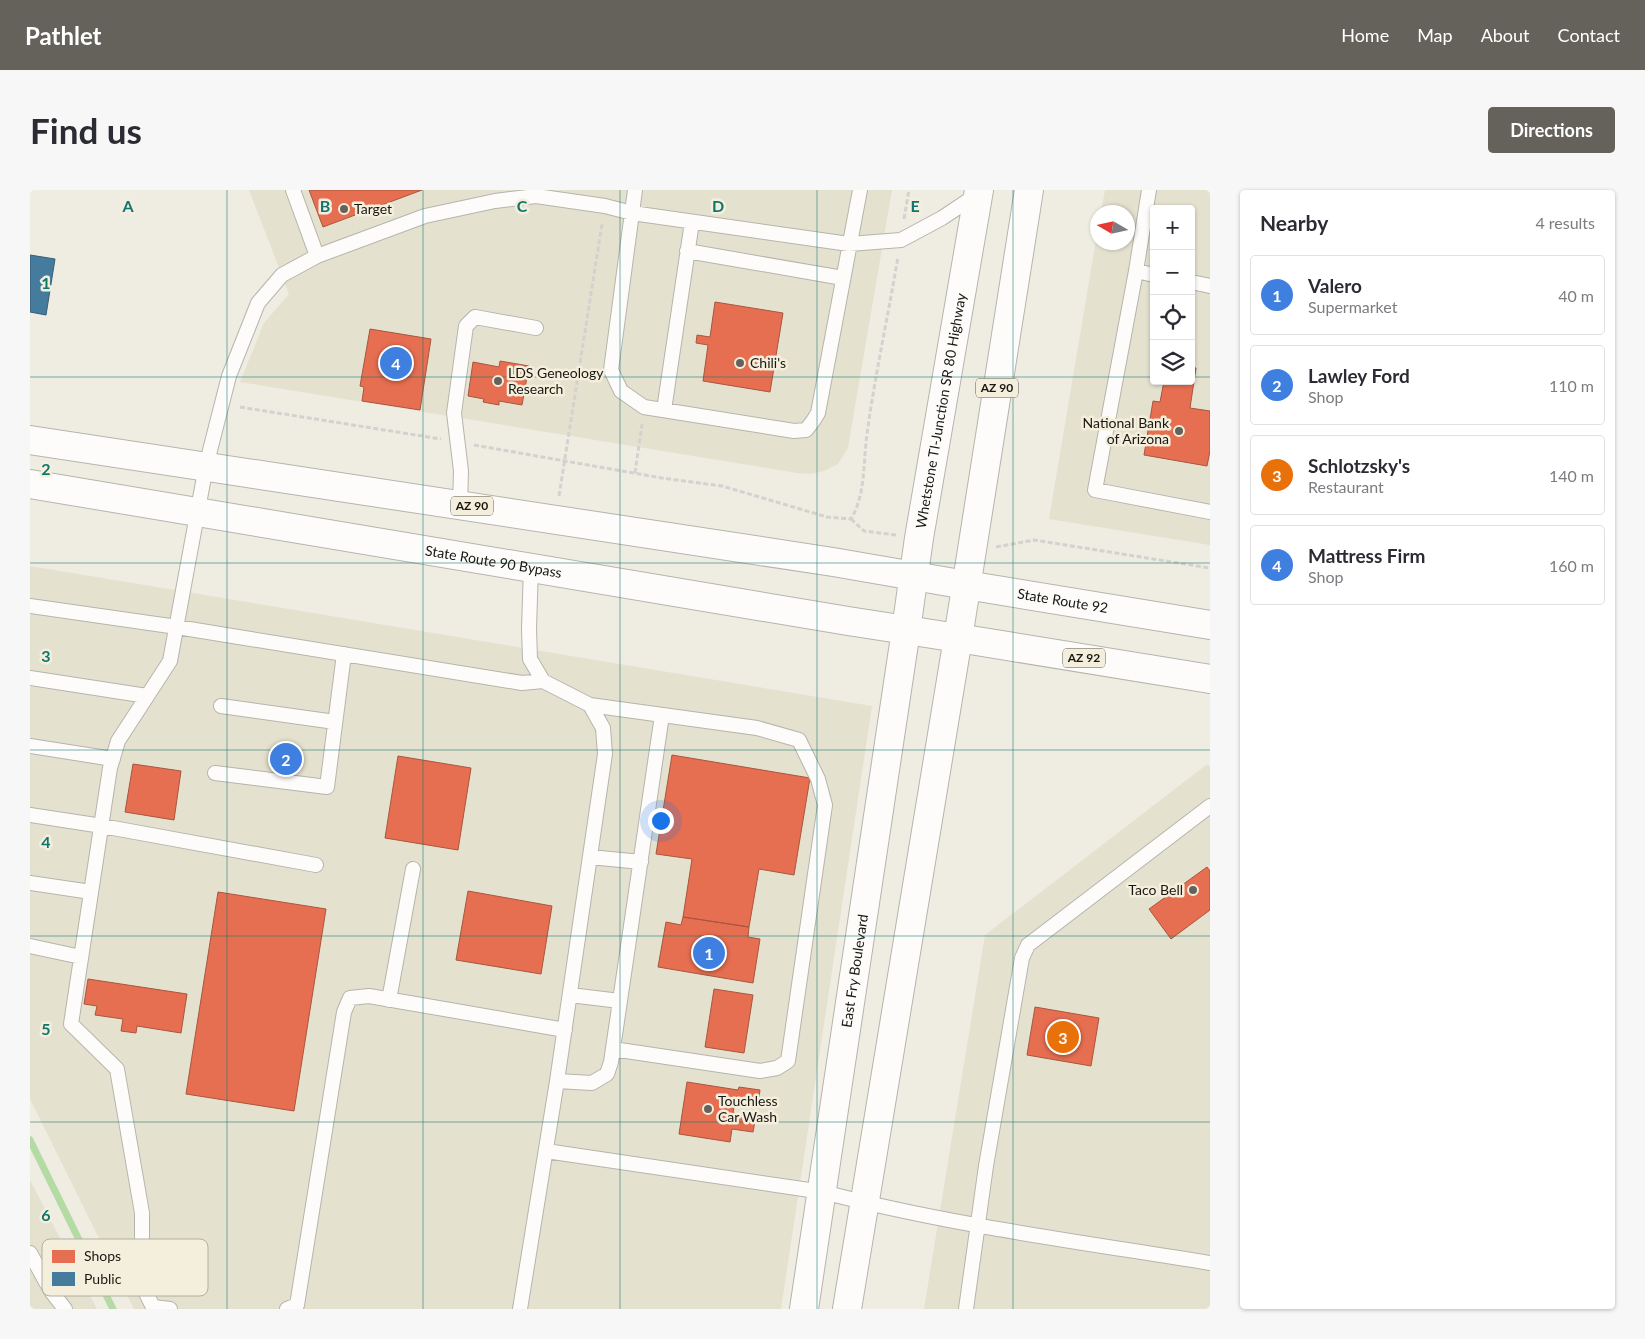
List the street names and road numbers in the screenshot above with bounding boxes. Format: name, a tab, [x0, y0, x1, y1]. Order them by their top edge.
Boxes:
street label: Whetstone TI-Junction SR 80 Highway	[912, 291, 969, 530]
road number: AZ 90	[976, 378, 1018, 398]
road number: AZ 90	[451, 496, 493, 516]
street label: State Route 90 Bypass	[424, 541, 563, 581]
street label: State Route 92	[1016, 585, 1109, 616]
road number: AZ 92	[1063, 648, 1105, 668]
street label: East Fry Boulevard	[837, 913, 871, 1029]

